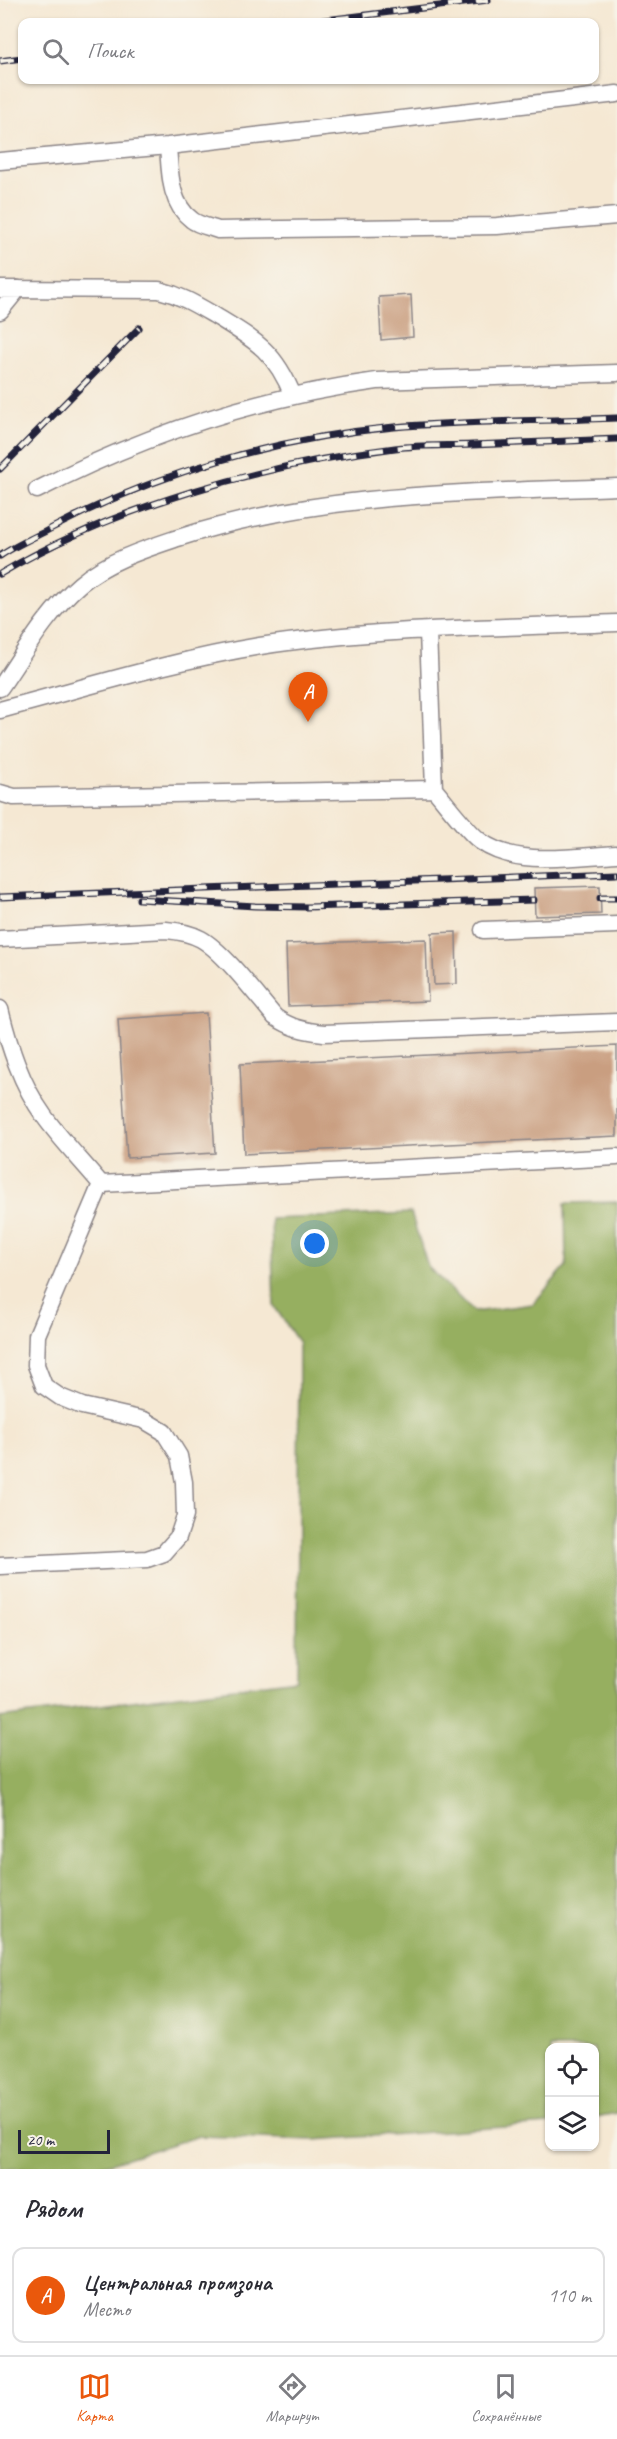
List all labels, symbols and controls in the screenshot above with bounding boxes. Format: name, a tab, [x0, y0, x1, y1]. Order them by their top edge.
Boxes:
search box	[18, 18, 599, 84]
icon: search	[39, 35, 72, 68]
text: Поиск	[87, 37, 133, 65]
pin: A	[288, 672, 328, 722]
your location	[300, 1229, 329, 1258]
map controls	[545, 2043, 599, 2151]
button: locate	[545, 2043, 599, 2097]
button: layers	[545, 2097, 599, 2151]
scale bar	[18, 2127, 110, 2154]
text: 20 m	[27, 2130, 54, 2150]
text: Рядом	[24, 2192, 82, 2225]
text: Центральная промзона	[83, 2269, 272, 2297]
text: A	[40, 2283, 51, 2308]
text: 110 m	[548, 2283, 591, 2308]
text: Место	[83, 2297, 130, 2322]
tab: Карта	[76, 2370, 113, 2426]
tab: Маршрут	[266, 2370, 318, 2426]
tab: Сохранённые	[471, 2370, 541, 2426]

